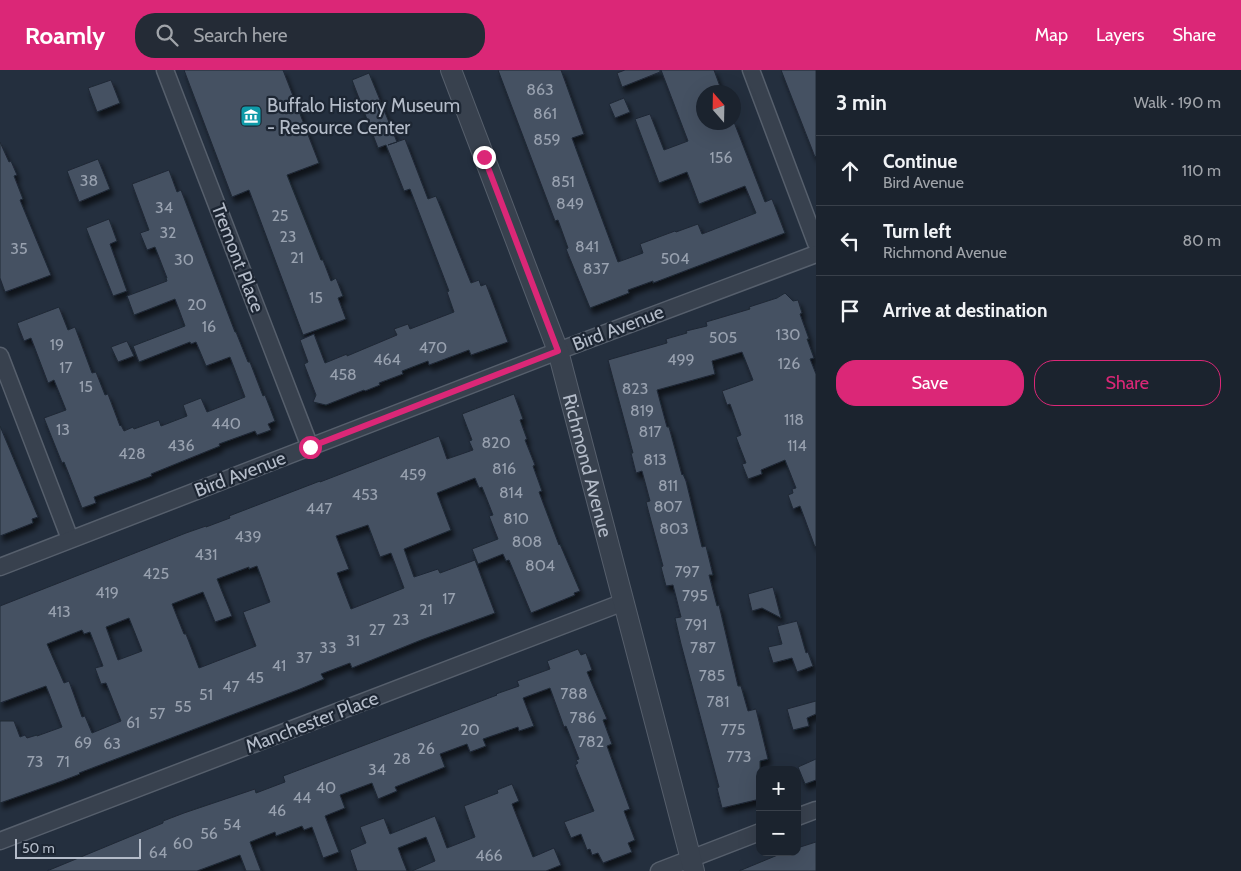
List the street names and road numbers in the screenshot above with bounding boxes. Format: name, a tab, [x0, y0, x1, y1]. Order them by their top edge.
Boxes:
street label: Tremont Place	[207, 200, 269, 316]
street label: Bird Avenue	[569, 300, 667, 356]
street label: Richmond Avenue	[558, 391, 618, 540]
street label: Bird Avenue	[191, 446, 289, 502]
street label: Manchester Place	[242, 686, 382, 758]

